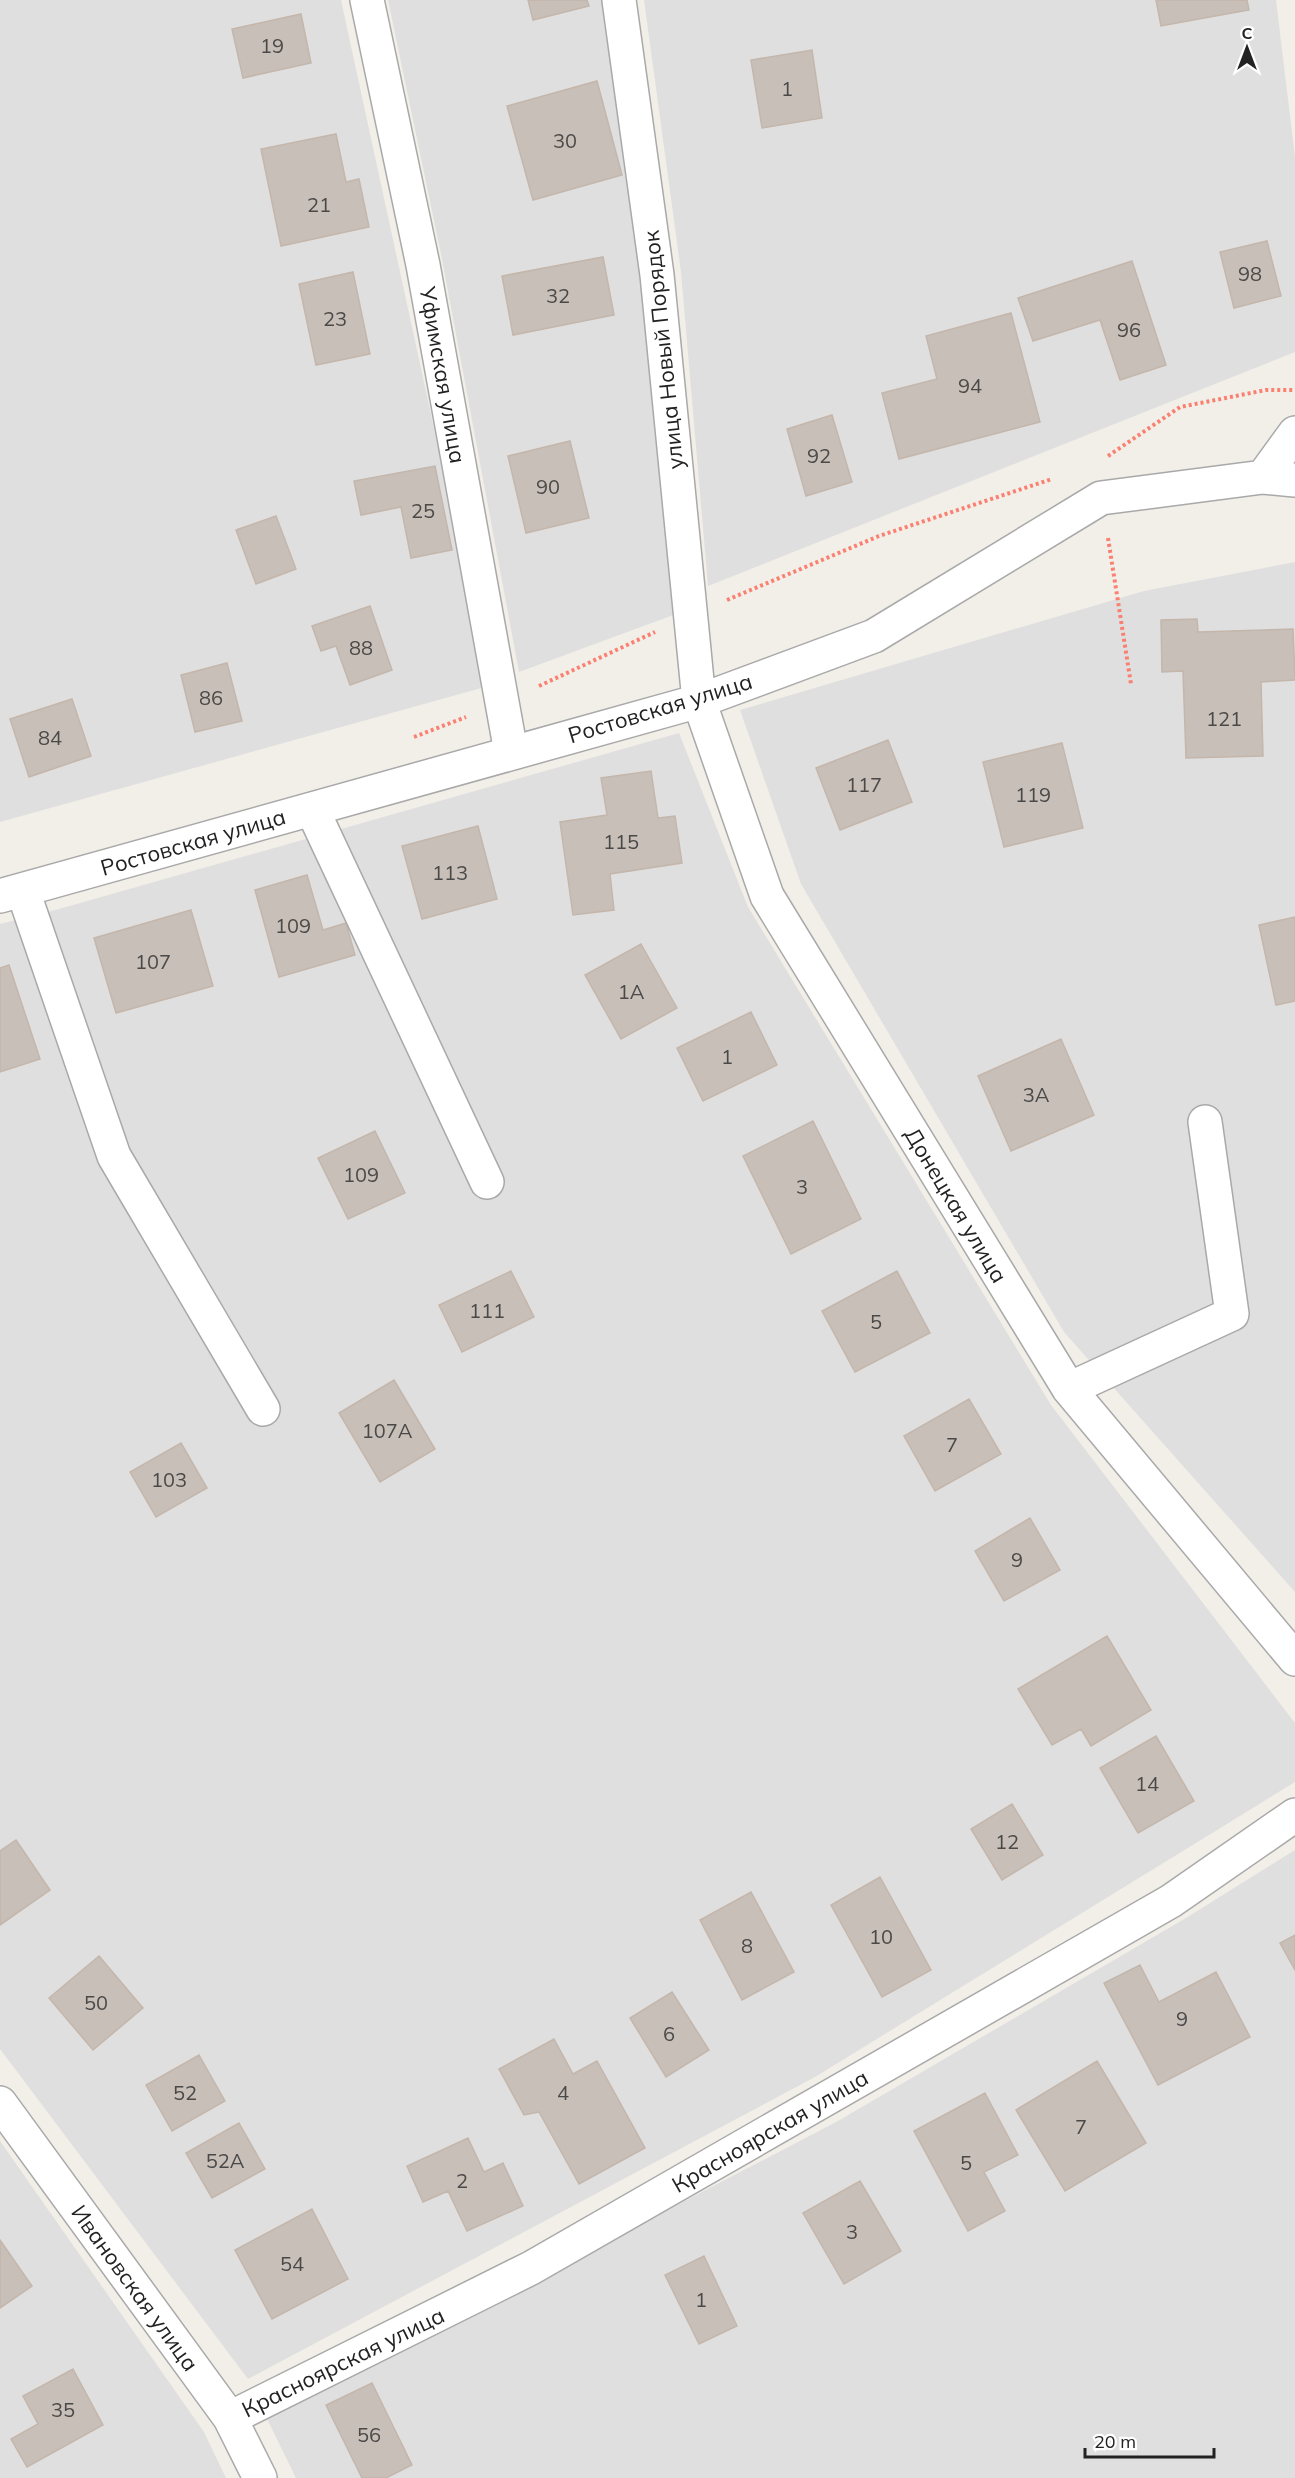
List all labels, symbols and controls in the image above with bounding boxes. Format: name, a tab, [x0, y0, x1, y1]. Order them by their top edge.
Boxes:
north arrow	[1217, 18, 1277, 78]
text: С	[1242, 23, 1253, 43]
house number: 19	[260, 33, 284, 58]
house number: 1	[781, 76, 793, 101]
house number: 30	[553, 128, 577, 153]
house number: 21	[307, 192, 331, 217]
street label: улица Новый Порядок	[637, 229, 689, 471]
house number: 98	[1238, 261, 1262, 286]
house number: 32	[546, 283, 570, 308]
street label: Уфимская улица	[414, 284, 472, 465]
house number: 23	[323, 306, 347, 331]
house number: 96	[1117, 317, 1141, 342]
house number: 94	[958, 373, 982, 398]
house number: 92	[807, 443, 831, 468]
house number: 90	[536, 474, 560, 499]
house number: 25	[411, 498, 435, 523]
house number: 88	[349, 635, 373, 660]
street label: Ростовская улица	[564, 667, 756, 749]
house number: 86	[199, 685, 223, 710]
house number: 121	[1206, 706, 1242, 731]
house number: 84	[38, 725, 62, 750]
house number: 117	[846, 772, 882, 797]
house number: 119	[1015, 782, 1051, 807]
street label: Ростовская улица	[97, 802, 289, 882]
house number: 115	[603, 829, 639, 854]
house number: 113	[432, 860, 468, 885]
house number: 109	[275, 913, 311, 938]
house number: 107	[135, 949, 171, 974]
house number: 1А	[618, 979, 645, 1004]
house number: 1	[721, 1044, 733, 1069]
house number: 3А	[1023, 1082, 1050, 1107]
street label: Донецкая улица	[899, 1122, 1013, 1288]
house number: 109	[343, 1162, 379, 1187]
house number: 3	[796, 1174, 808, 1199]
house number: 111	[469, 1298, 505, 1323]
house number: 5	[870, 1309, 882, 1334]
house number: 107А	[362, 1418, 413, 1443]
house number: 7	[946, 1432, 958, 1457]
house number: 103	[151, 1467, 187, 1492]
house number: 9	[1011, 1547, 1023, 1572]
house number: 14	[1135, 1771, 1159, 1796]
house number: 12	[995, 1829, 1019, 1854]
house number: 10	[869, 1924, 893, 1949]
house number: 8	[741, 1933, 753, 1958]
house number: 50	[84, 1990, 108, 2015]
house number: 9	[1176, 2006, 1188, 2031]
house number: 6	[663, 2021, 675, 2046]
street label: Красноярская улица	[667, 2063, 873, 2199]
house number: 52	[173, 2080, 197, 2105]
house number: 4	[557, 2080, 569, 2105]
house number: 7	[1075, 2114, 1087, 2139]
house number: 52А	[206, 2148, 245, 2173]
house number: 5	[960, 2150, 972, 2175]
house number: 2	[456, 2168, 468, 2193]
street label: Ивановская улица	[65, 2199, 205, 2377]
house number: 3	[846, 2219, 858, 2244]
house number: 54	[280, 2251, 304, 2276]
house number: 1	[695, 2287, 707, 2312]
street label: Красноярская улица	[237, 2301, 449, 2423]
house number: 35	[51, 2397, 75, 2422]
scale bar	[1085, 2421, 1214, 2459]
house number: 56	[357, 2422, 381, 2447]
text: 20 m	[1094, 2430, 1136, 2453]

